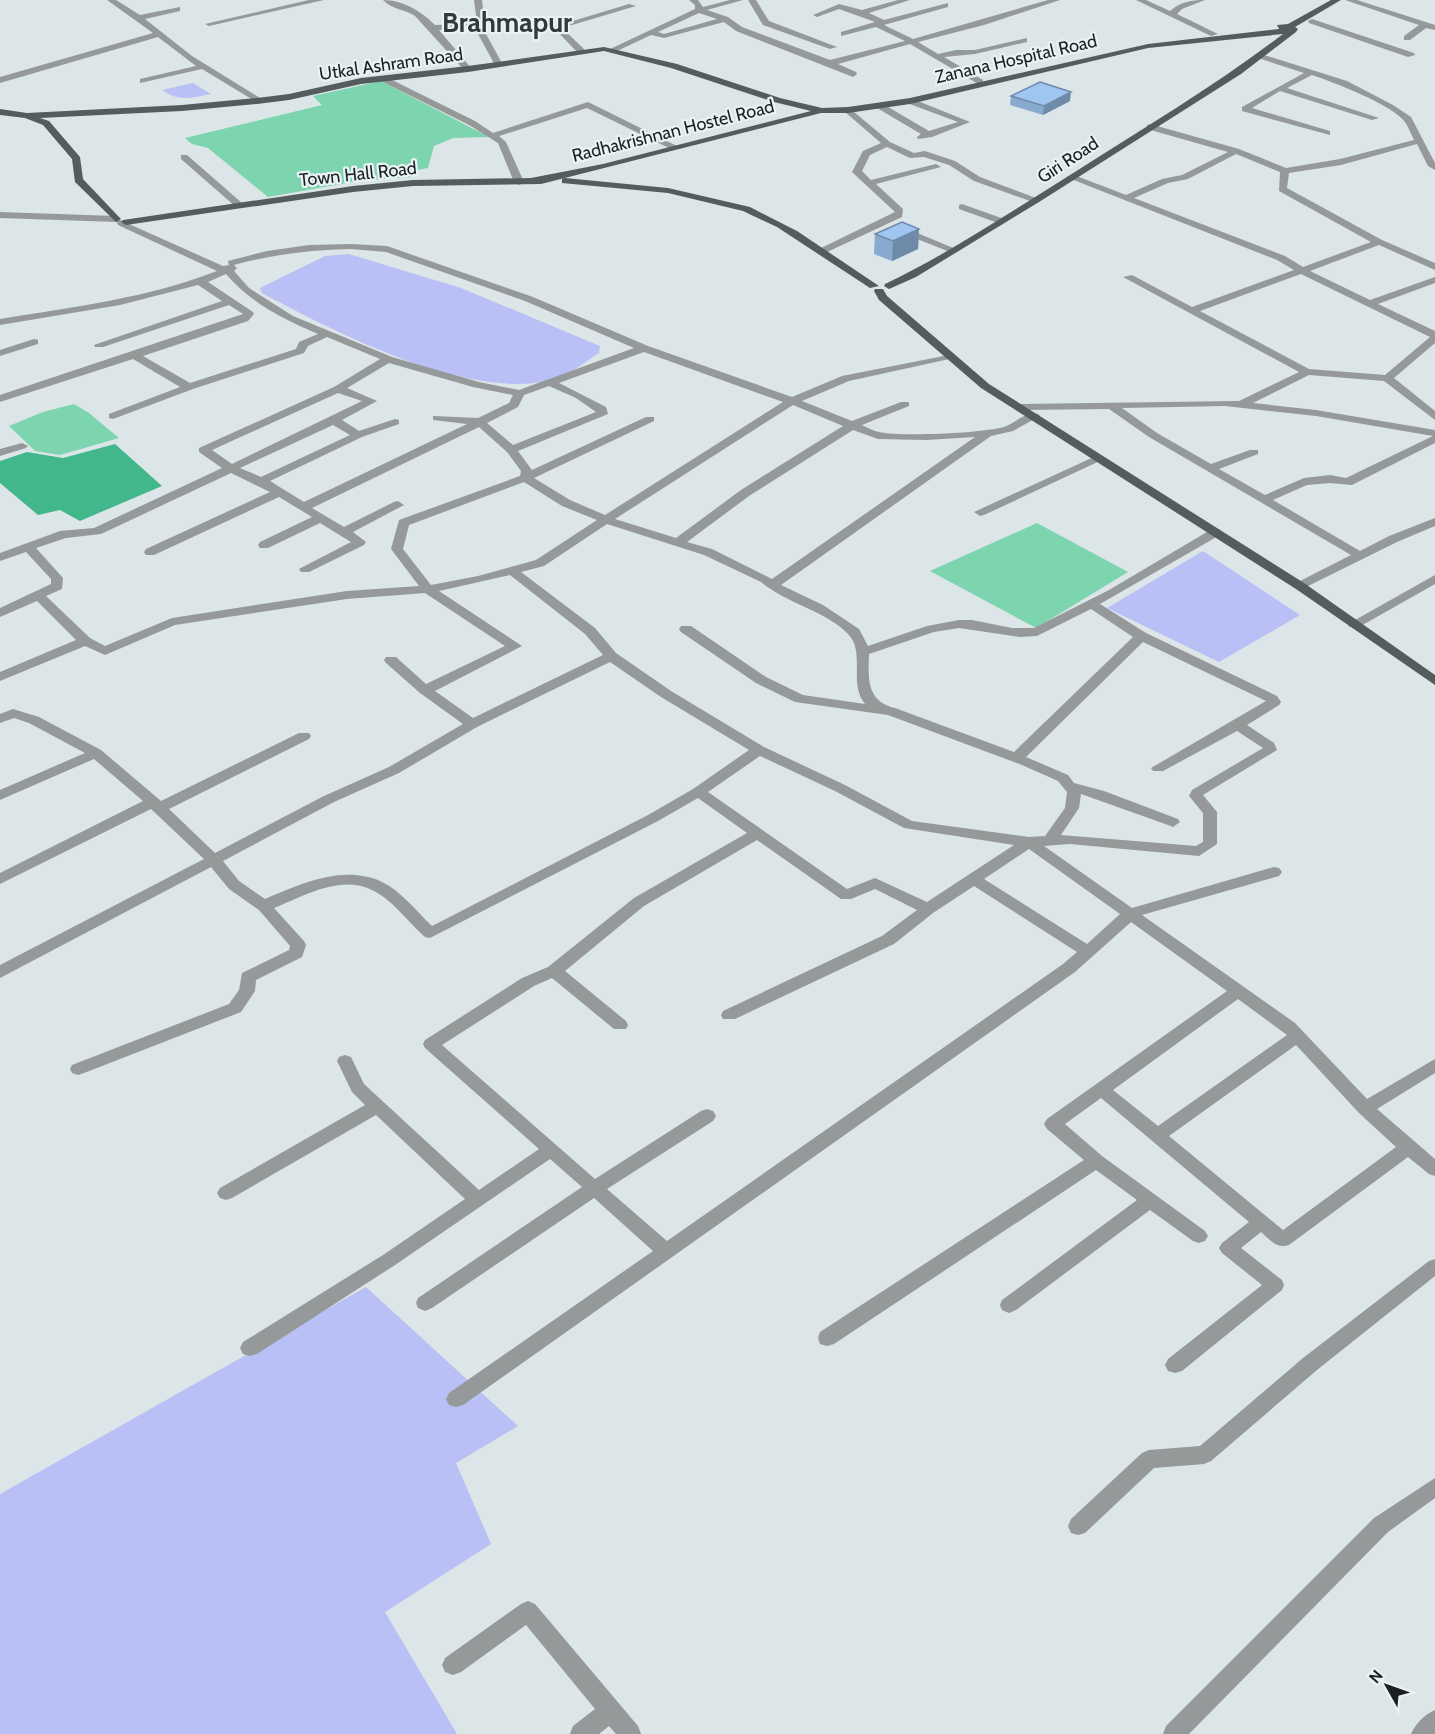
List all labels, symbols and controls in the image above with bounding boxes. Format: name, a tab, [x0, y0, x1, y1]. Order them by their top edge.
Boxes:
district label: Brahmapur	[442, 6, 572, 39]
street label: Zanana Hospital Road	[933, 30, 1099, 88]
street label: Utkal Ashram Road	[318, 43, 464, 85]
street label: Radhakrishnan Hostel Road	[570, 95, 776, 167]
street label: Giri Road	[1033, 132, 1103, 188]
street label: Town Hall Road	[298, 157, 418, 191]
north arrow	[1357, 1656, 1417, 1716]
text: N	[1365, 1666, 1387, 1687]

